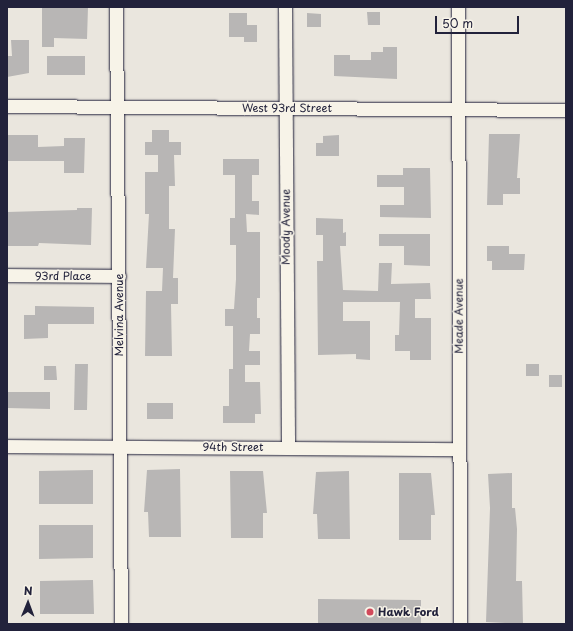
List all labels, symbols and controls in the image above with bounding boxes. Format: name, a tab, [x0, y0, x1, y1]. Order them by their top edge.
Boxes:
scale bar	[437, 8, 521, 34]
text: 50 m	[442, 14, 473, 32]
street label: West 93rd Street	[242, 101, 332, 115]
street label: Moody Avenue	[279, 189, 293, 265]
street label: 93rd Place	[35, 269, 91, 283]
street label: Melvina Avenue	[112, 274, 126, 356]
street label: Meade Avenue	[452, 278, 466, 354]
street label: 94th Street	[202, 440, 264, 454]
text: N	[24, 582, 33, 599]
north arrow	[8, 583, 48, 623]
place label: Hawk Ford	[378, 605, 439, 619]
marker: Hawk Ford	[365, 607, 375, 617]

